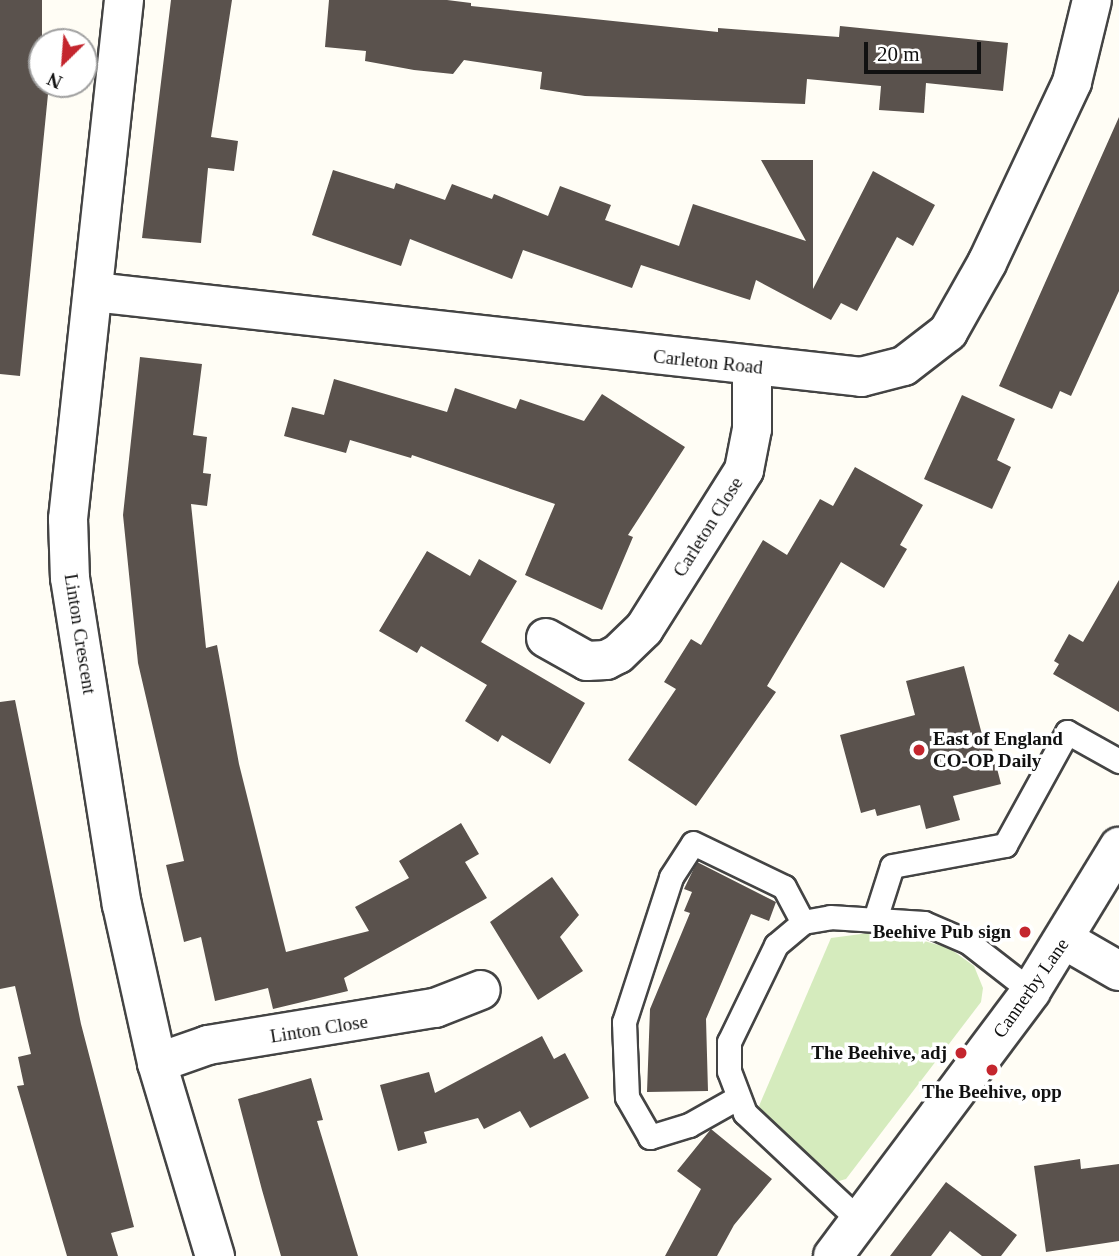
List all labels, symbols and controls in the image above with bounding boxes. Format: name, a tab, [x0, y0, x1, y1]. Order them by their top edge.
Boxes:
north arrow	[28, 28, 98, 98]
scale bar	[867, 28, 984, 72]
text: 20 m	[877, 42, 920, 66]
text: N	[44, 68, 65, 93]
street label: Carleton Road	[652, 345, 764, 379]
street label: Carleton Close	[668, 473, 748, 581]
street label: Linton Crescent	[59, 572, 101, 696]
place label: East of England CO-OP Daily	[933, 728, 1063, 772]
marker: East of England CO-OP Daily	[911, 742, 927, 758]
place label: Beehive Pub sign	[873, 921, 1011, 943]
marker: Beehive Pub sign	[1017, 924, 1033, 940]
street label: Cannerby Lane	[988, 934, 1074, 1042]
street label: Linton Close	[268, 1010, 370, 1048]
place label: The Beehive, adj	[811, 1042, 947, 1064]
marker: The Beehive, adj	[953, 1045, 969, 1061]
marker: The Beehive, opp	[984, 1062, 1000, 1078]
place label: The Beehive, opp	[922, 1081, 1062, 1103]

